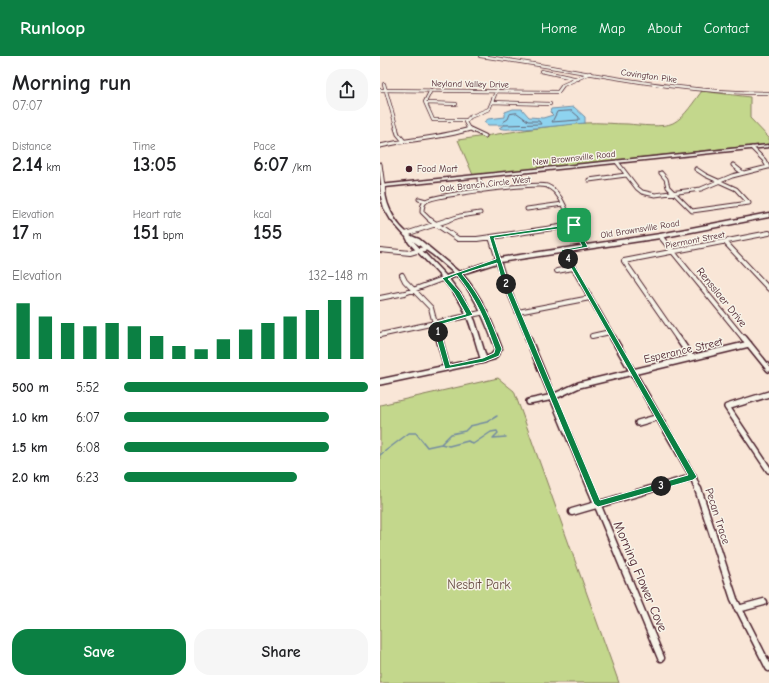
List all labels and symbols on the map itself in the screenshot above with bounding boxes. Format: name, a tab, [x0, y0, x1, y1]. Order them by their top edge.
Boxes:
street label: Covington Pike	[620, 67, 678, 85]
street label: Neyland Valley Drive	[431, 78, 509, 90]
street label: New Brownsville Road	[532, 149, 616, 167]
marker: Food Mart	[404, 164, 414, 174]
place label: Food Mart	[417, 164, 458, 174]
street label: Oak Branch Circle West	[439, 174, 531, 194]
pin	[557, 208, 591, 242]
street label: Old Brownsville Road	[600, 218, 681, 240]
street label: Piermont Street	[664, 229, 726, 251]
pin: 4	[558, 249, 578, 269]
street label: Rensslaer Drive	[694, 265, 750, 330]
pin: 2	[496, 274, 516, 294]
pin: 1	[428, 322, 448, 342]
street label: Esperance Street	[642, 335, 725, 366]
pin: 3	[651, 476, 671, 496]
street label: Pecan Trace	[702, 486, 733, 546]
street label: Morning Flower Cove	[610, 519, 671, 634]
park label: Nesbit Park	[447, 577, 511, 592]

